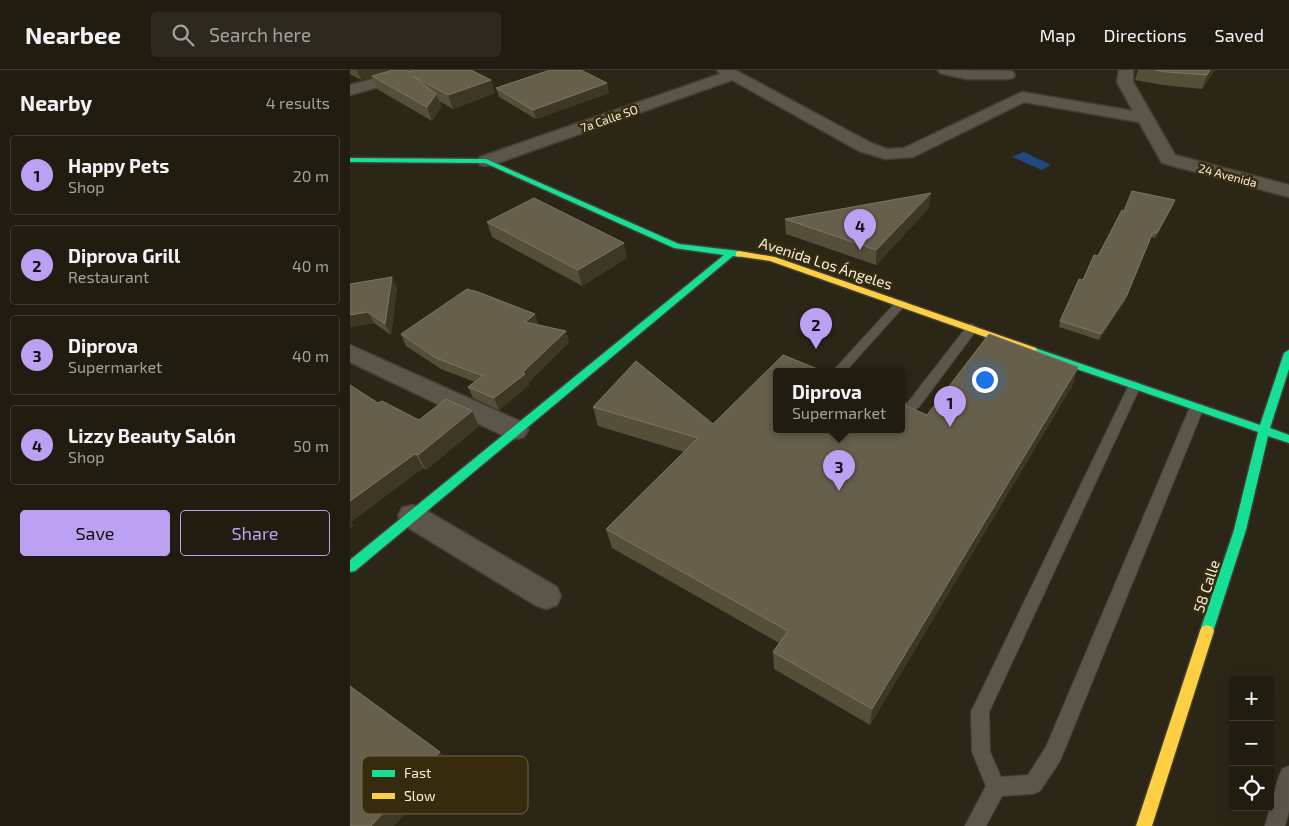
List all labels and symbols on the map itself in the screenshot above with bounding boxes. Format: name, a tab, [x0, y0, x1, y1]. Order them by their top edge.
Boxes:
street label: 7a Calle SO	[578, 102, 640, 134]
street label: 24 Avenida	[1197, 160, 1259, 190]
pin: 4	[844, 209, 876, 250]
street label: Avenida Los Ángeles	[757, 233, 895, 293]
pin: 2	[800, 308, 832, 349]
your location	[972, 367, 998, 393]
pin: 1	[934, 386, 966, 427]
pin: 3	[823, 450, 855, 491]
street label: 58 Calle	[1189, 557, 1223, 615]
legend	[362, 756, 528, 814]
text: Fast	[404, 764, 431, 781]
text: Slow	[404, 787, 436, 804]

